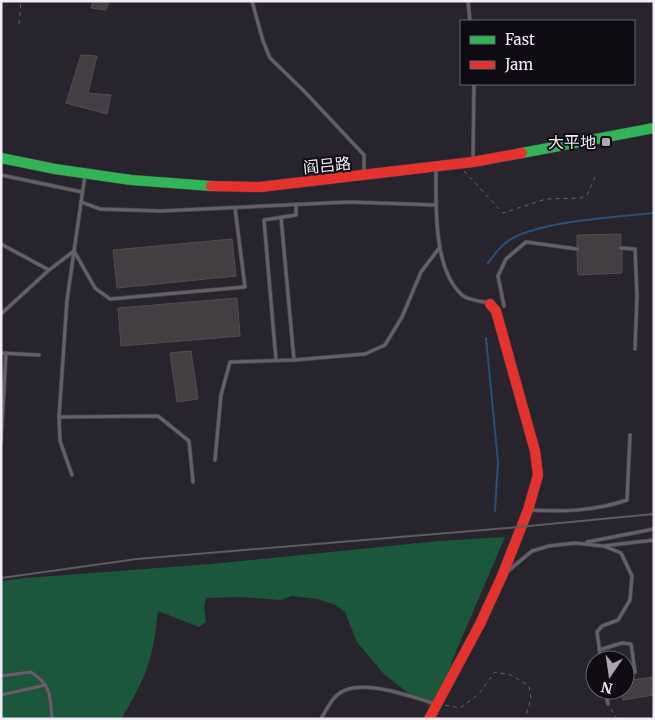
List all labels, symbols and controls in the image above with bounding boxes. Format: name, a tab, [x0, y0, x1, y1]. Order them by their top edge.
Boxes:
legend	[460, 20, 635, 85]
text: Fast	[505, 30, 535, 49]
text: Jam	[504, 55, 533, 74]
place label: 大平地	[548, 132, 596, 152]
marker: 大平地	[600, 136, 612, 148]
street label: 阎吕路	[302, 153, 352, 177]
north arrow	[585, 650, 635, 700]
text: N	[600, 678, 614, 698]

